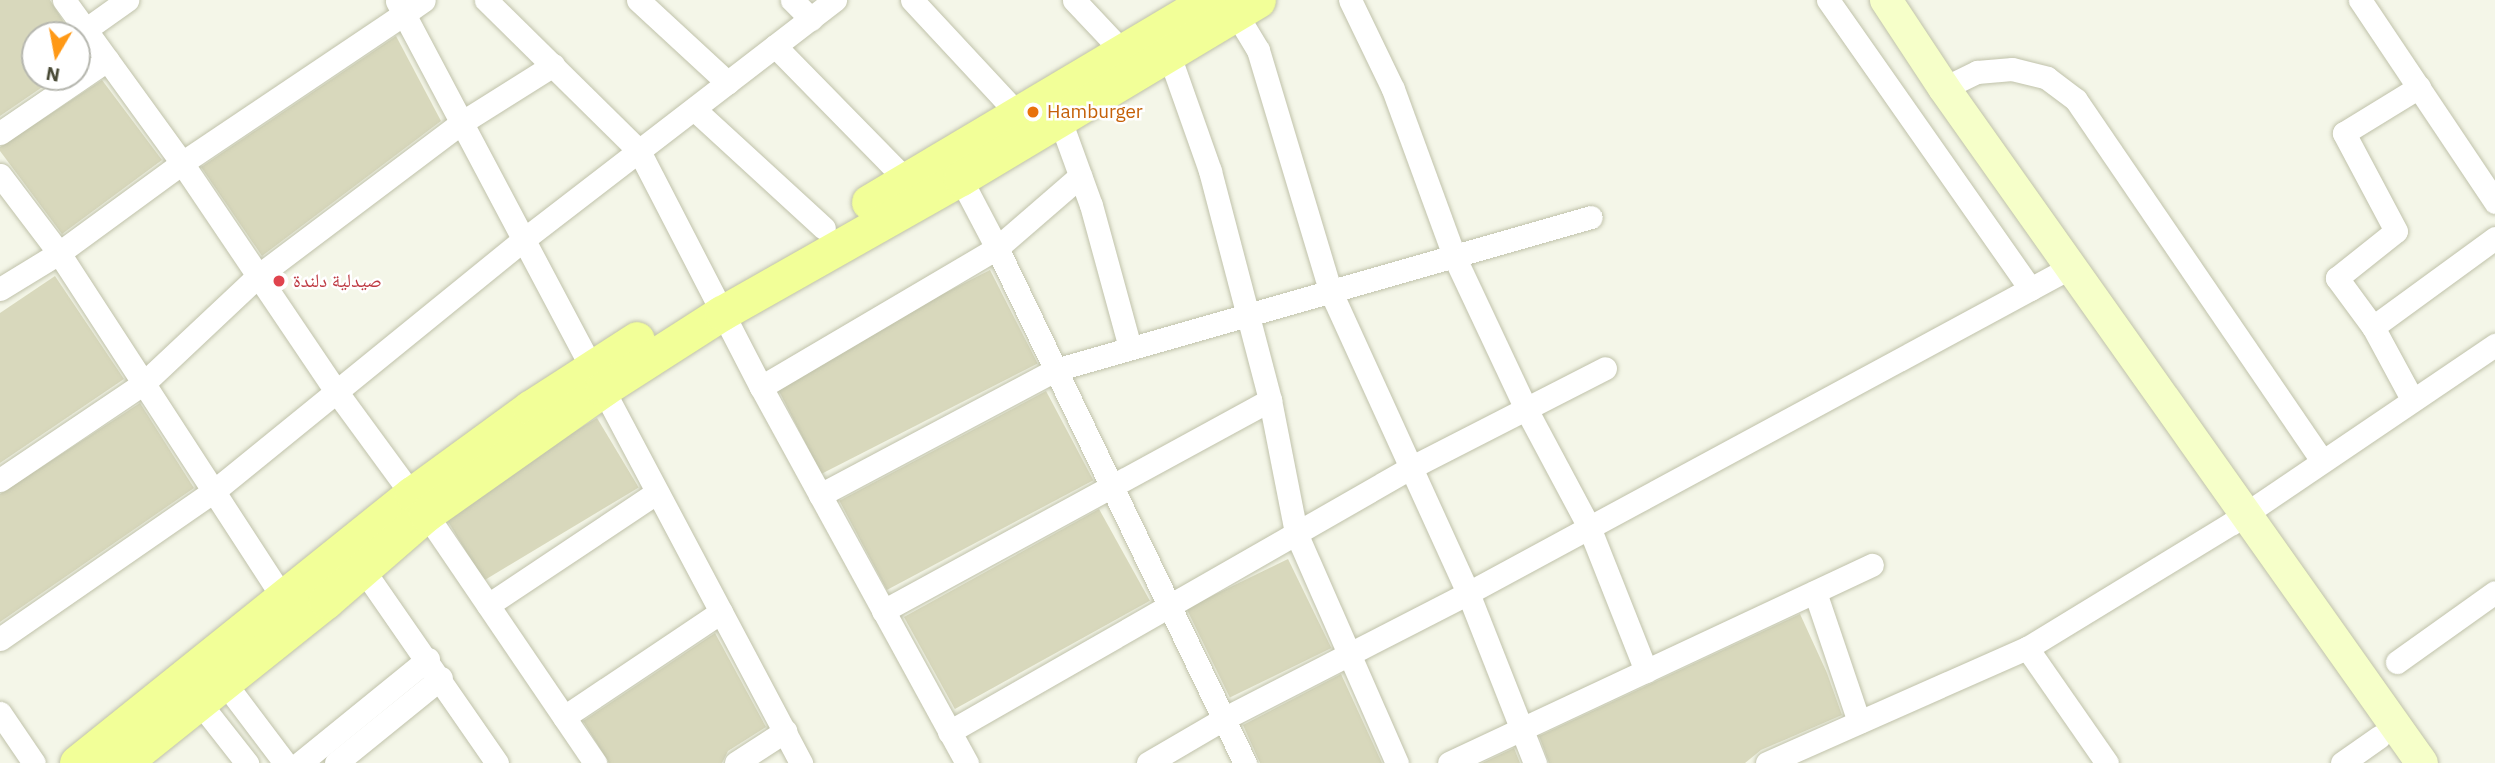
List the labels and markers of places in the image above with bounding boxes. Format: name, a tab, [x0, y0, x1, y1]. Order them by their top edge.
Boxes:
place label: Hamburger	[1047, 101, 1143, 123]
marker: Hamburger	[1025, 104, 1041, 120]
place label: صيدلية دلندة	[293, 270, 382, 292]
marker: صيدلية دلندة	[271, 273, 287, 289]

